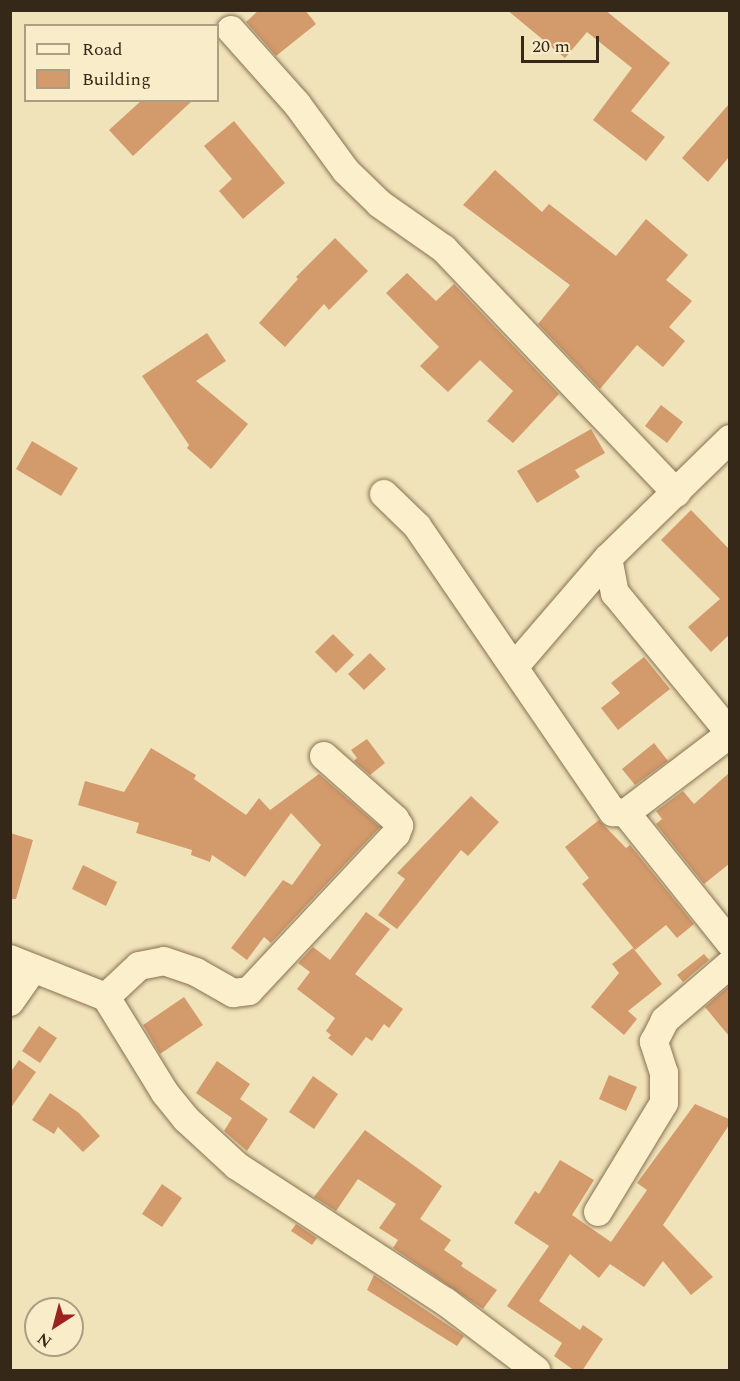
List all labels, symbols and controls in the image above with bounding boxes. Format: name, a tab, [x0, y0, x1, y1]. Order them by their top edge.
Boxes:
legend	[24, 24, 219, 102]
scale bar	[524, 24, 602, 62]
text: 20 m	[532, 33, 570, 60]
text: Road	[82, 36, 123, 63]
text: Building	[82, 66, 151, 93]
north arrow	[24, 1297, 84, 1357]
text: N	[32, 1326, 57, 1353]

